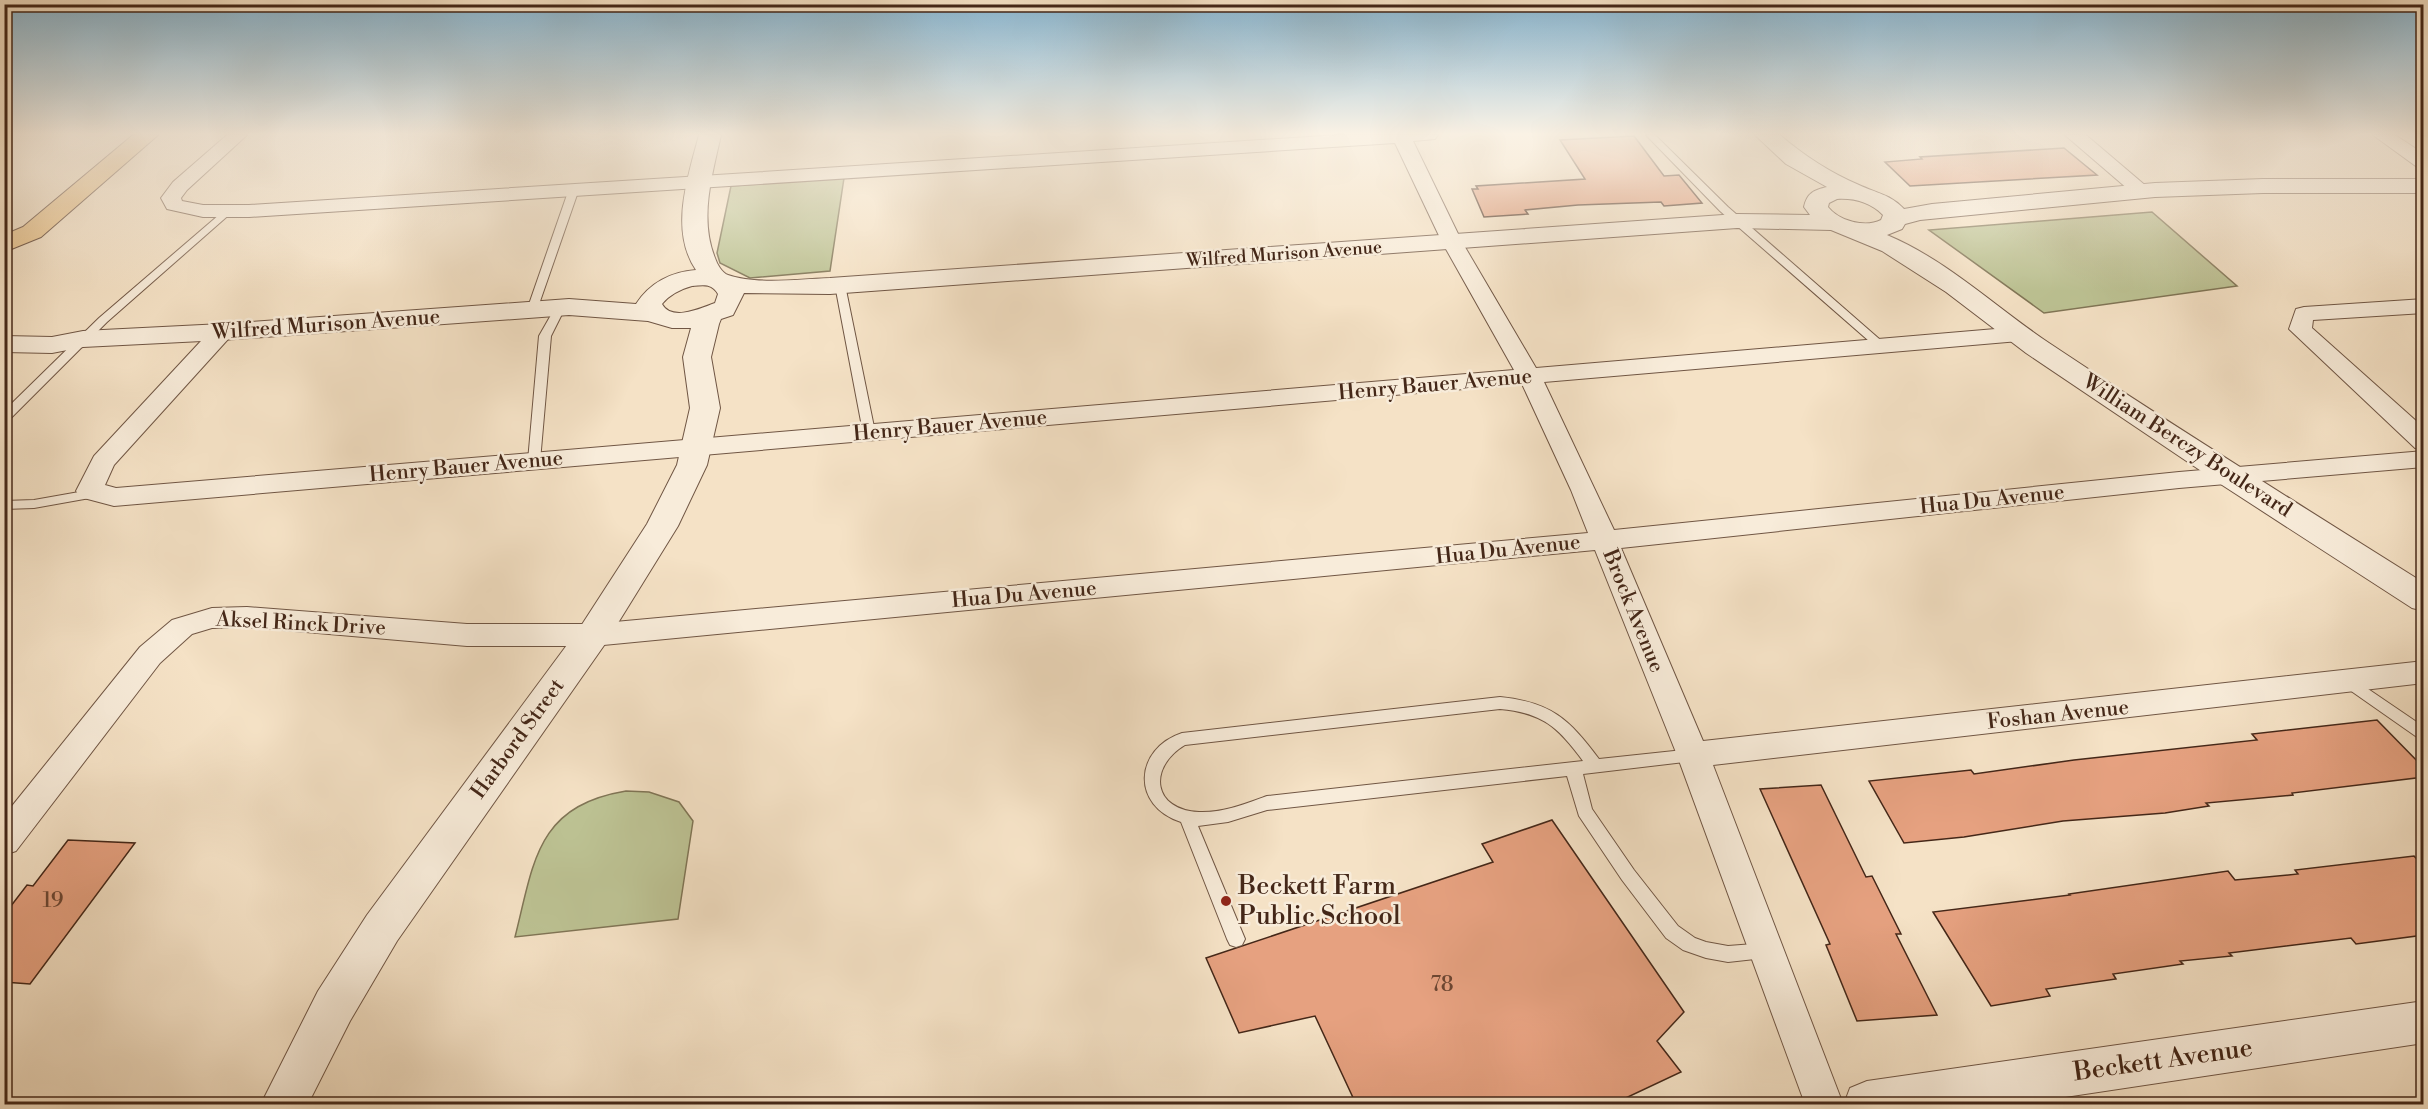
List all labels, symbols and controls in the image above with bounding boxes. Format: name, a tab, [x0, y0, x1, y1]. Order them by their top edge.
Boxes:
street label: Wilfred Murison Avenue	[1184, 236, 1383, 272]
street label: Wilfred Murison Avenue	[210, 304, 441, 346]
street label: Henry Bauer Avenue	[1337, 364, 1533, 406]
street label: William Berczy Boulevard	[2077, 368, 2297, 524]
street label: Henry Bauer Avenue	[852, 405, 1048, 447]
street label: Henry Bauer Avenue	[368, 446, 564, 488]
street label: Hua Du Avenue	[1918, 479, 2066, 521]
street label: Hua Du Avenue	[1434, 529, 1582, 571]
street label: Brock Avenue	[1596, 545, 1669, 676]
street label: Hua Du Avenue	[950, 576, 1098, 614]
street label: Aksel Rinck Drive	[214, 607, 387, 641]
street label: Harbord Street	[466, 673, 571, 804]
street label: Foshan Avenue	[1986, 695, 2130, 735]
place label: Beckett Farm Public School	[1237, 870, 1401, 932]
house number: 19	[42, 888, 64, 914]
marker: Beckett Farm Public School	[1219, 894, 1233, 908]
house number: 78	[1430, 972, 1454, 998]
street label: Beckett Avenue	[2070, 1032, 2255, 1089]

